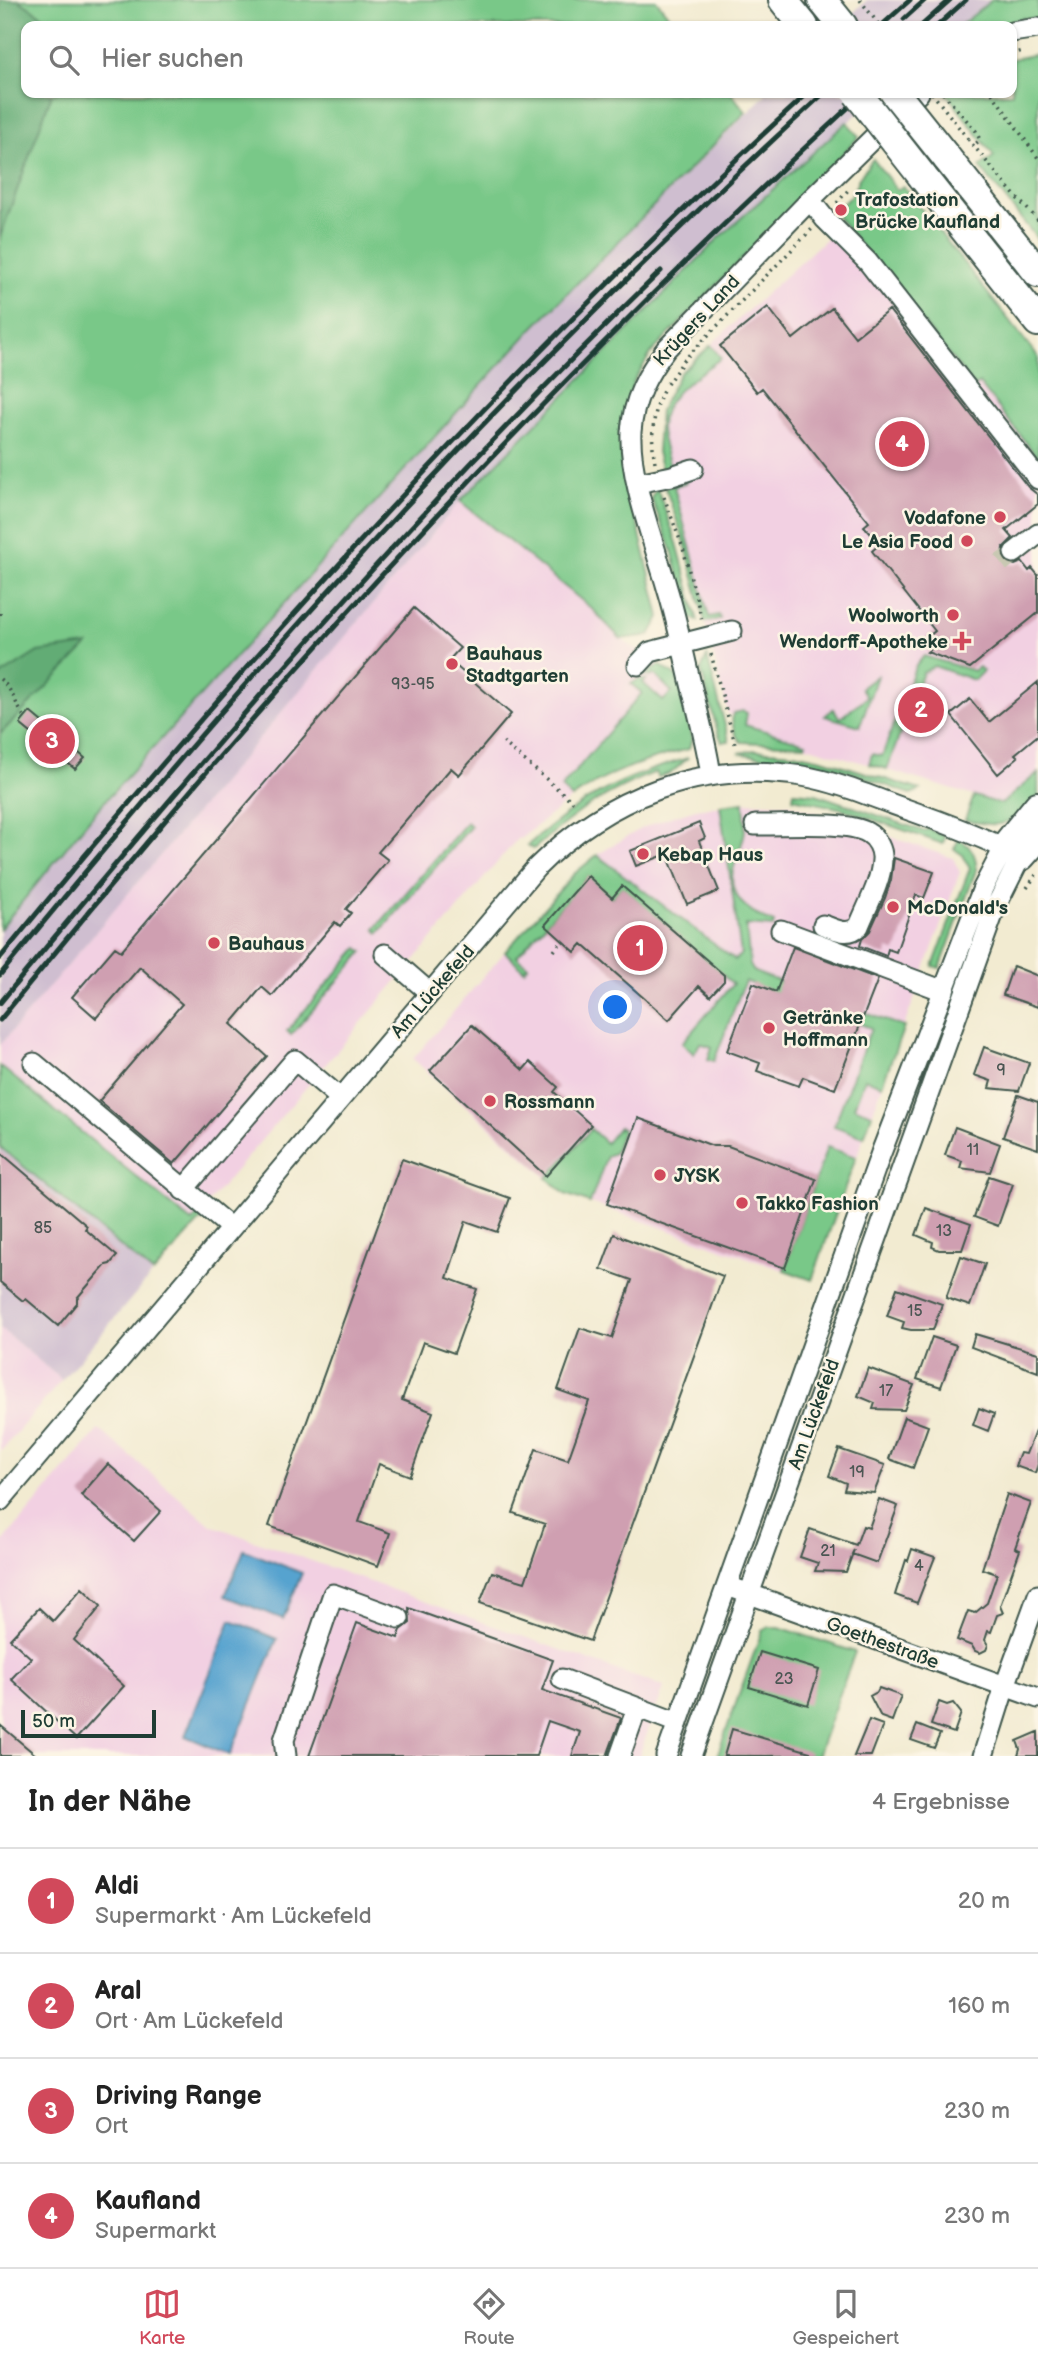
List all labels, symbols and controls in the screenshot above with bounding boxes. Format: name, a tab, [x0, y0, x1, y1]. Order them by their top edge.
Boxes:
search box	[21, 21, 1017, 98]
icon: search	[45, 41, 83, 79]
text: Hier suchen	[101, 44, 244, 75]
place label: Trafostation Brücke Kaufland	[855, 189, 1000, 234]
marker: Trafostation Brücke Kaufland	[833, 202, 849, 218]
street label: Krügers Land	[649, 271, 745, 371]
pin: 4	[879, 418, 925, 470]
place label: Vodafone	[904, 507, 986, 530]
marker: Vodafone	[992, 509, 1008, 525]
place label: Le Asia Food	[842, 531, 953, 554]
marker: Le Asia Food	[959, 533, 975, 549]
place label: Woolworth	[848, 605, 939, 628]
marker: Woolworth	[945, 607, 961, 623]
place label: Wendorff-Apotheke	[779, 631, 948, 654]
marker: Wendorff-Apotheke	[954, 633, 970, 649]
place label: Bauhaus Stadtgarten	[466, 643, 569, 688]
marker: Bauhaus Stadtgarten	[444, 656, 460, 672]
house number: 93-95	[391, 675, 435, 694]
pin: 2	[898, 684, 944, 736]
pin: 3	[29, 715, 75, 767]
place label: Kebap Haus	[657, 844, 763, 867]
marker: Kebap Haus	[635, 846, 651, 862]
place label: McDonald's	[907, 897, 1008, 920]
marker: McDonald's	[885, 899, 901, 915]
pin: 1	[617, 922, 663, 974]
place label: Bauhaus	[228, 933, 304, 956]
marker: Bauhaus	[206, 935, 222, 951]
street label: Am Lückefeld	[386, 941, 480, 1043]
your location	[598, 990, 632, 1024]
place label: Getränke Hoffmann	[783, 1007, 868, 1052]
marker: Getränke Hoffmann	[761, 1020, 777, 1036]
house number: 9	[996, 1061, 1006, 1080]
place label: Rossmann	[504, 1091, 595, 1114]
marker: Rossmann	[482, 1093, 498, 1109]
house number: 11	[967, 1141, 979, 1160]
place label: JYSK	[674, 1165, 720, 1188]
marker: JYSK	[652, 1167, 668, 1183]
place label: Takko Fashion	[756, 1193, 879, 1216]
marker: Takko Fashion	[734, 1195, 750, 1211]
house number: 85	[34, 1219, 52, 1238]
house number: 13	[936, 1222, 952, 1241]
house number: 15	[907, 1302, 923, 1321]
street label: Am Lückefeld	[784, 1356, 845, 1473]
house number: 17	[879, 1382, 893, 1401]
house number: 19	[849, 1463, 865, 1482]
house number: 21	[820, 1542, 836, 1561]
house number: 4	[914, 1557, 924, 1576]
street label: Goethestraße	[823, 1612, 942, 1674]
house number: 23	[775, 1670, 794, 1689]
scale bar	[21, 1707, 156, 1739]
text: 50 m	[32, 1710, 75, 1733]
text: In der Nähe	[28, 1784, 191, 1820]
text: 4 Ergebnisse	[872, 1788, 1010, 1816]
text: Aldi	[95, 1871, 139, 1902]
text: 1	[46, 1887, 56, 1915]
text: 20 m	[958, 1887, 1010, 1915]
text: Supermarkt · Am Lückefeld	[95, 1902, 372, 1930]
text: Aral	[95, 1976, 142, 2007]
text: 2	[44, 1992, 58, 2020]
text: 160 m	[948, 1992, 1010, 2020]
text: Ort · Am Lückefeld	[95, 2007, 283, 2035]
text: Driving Range	[95, 2081, 262, 2112]
text: 3	[44, 2097, 58, 2125]
text: 230 m	[944, 2097, 1010, 2125]
text: Ort	[95, 2112, 128, 2140]
text: Kaufland	[95, 2186, 201, 2217]
text: 4	[44, 2202, 58, 2230]
text: 230 m	[944, 2202, 1010, 2230]
text: Supermarkt	[95, 2217, 216, 2245]
tab: Karte	[139, 2285, 185, 2350]
tab: Route	[463, 2285, 515, 2350]
tab: Gespeichert	[793, 2285, 899, 2350]

